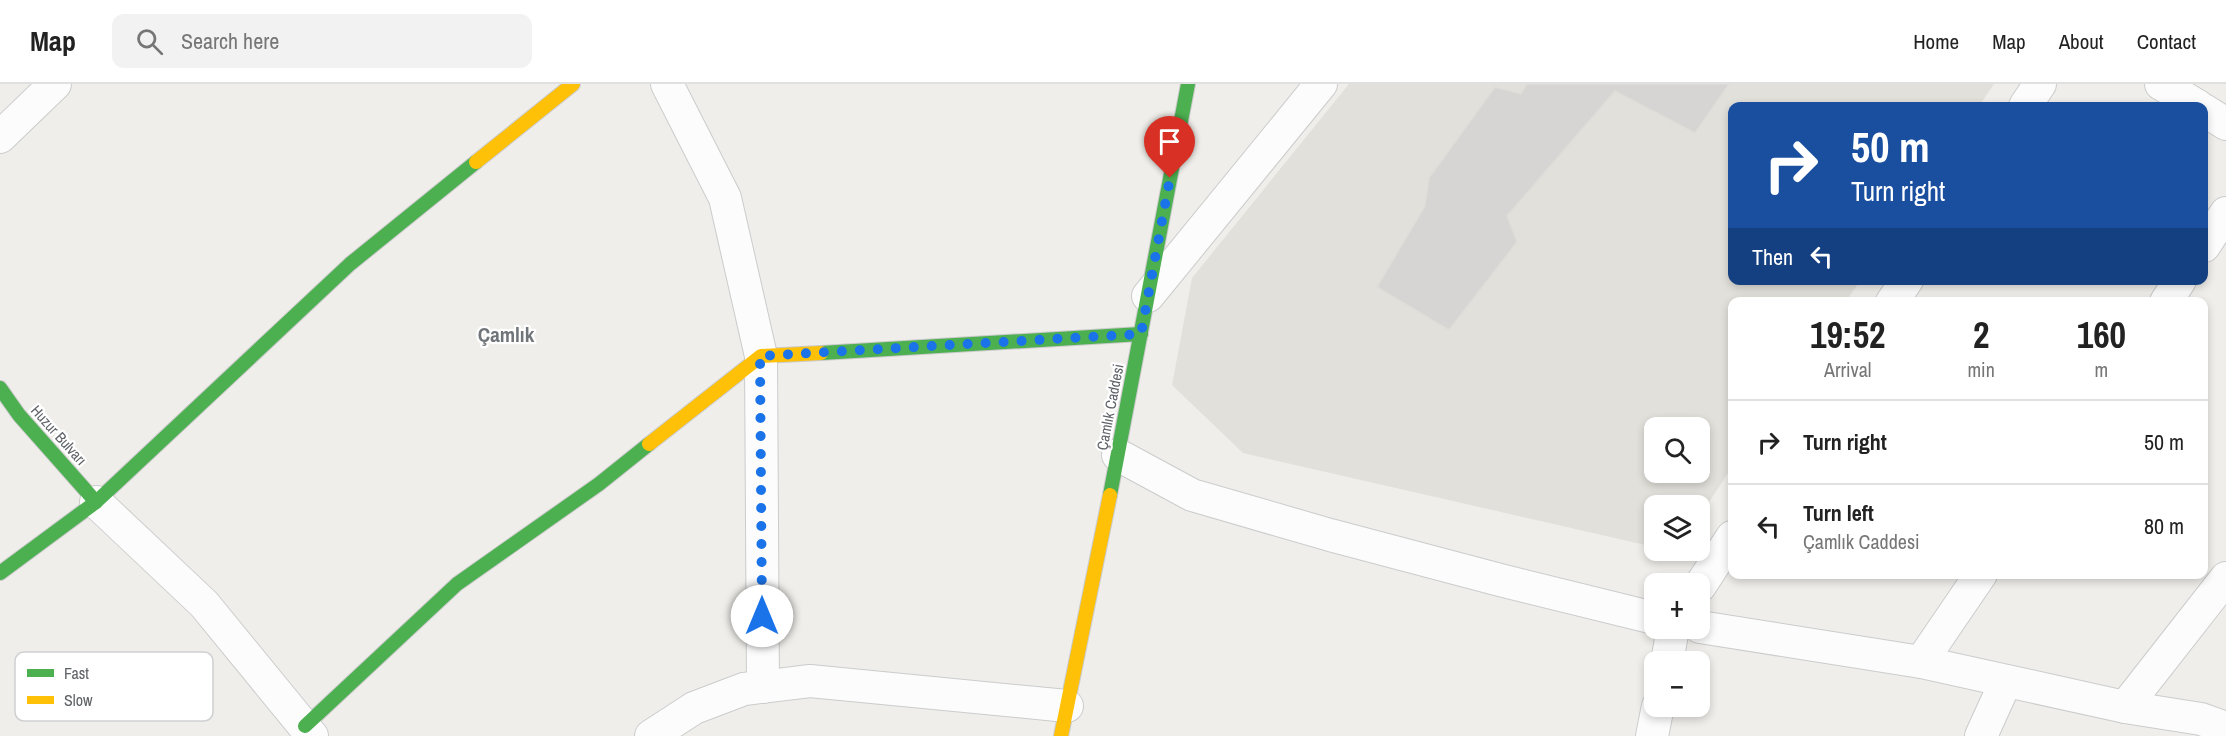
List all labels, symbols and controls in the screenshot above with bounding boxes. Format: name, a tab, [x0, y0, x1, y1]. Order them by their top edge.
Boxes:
search box	[112, 14, 532, 68]
text: Map	[30, 22, 76, 60]
icon: search	[133, 25, 166, 58]
text: Search here	[181, 26, 279, 56]
text: Home	[1913, 27, 1959, 56]
text: Map	[1992, 27, 2026, 56]
text: About	[2059, 27, 2104, 56]
text: Contact	[2137, 27, 2196, 56]
pin	[1144, 116, 1195, 178]
text: 50 m	[1851, 119, 1930, 175]
icon: arrive	[1153, 125, 1186, 158]
icon: right	[1752, 126, 1830, 204]
text: Turn right	[1851, 173, 1945, 209]
icon: left	[1805, 240, 1838, 273]
text: Then	[1752, 242, 1793, 272]
text: 19:52	[1810, 311, 1885, 359]
text: 2	[1973, 311, 1989, 359]
text: 160	[2077, 311, 2126, 359]
district label: Çamlık	[478, 320, 535, 349]
text: Arrival	[1824, 356, 1871, 383]
text: min	[1967, 356, 1995, 383]
text: m	[2095, 356, 2108, 383]
street label: Çamlık Caddesi	[1091, 362, 1129, 452]
street label: Huzur Bulvarı	[26, 400, 92, 470]
map controls	[1644, 417, 1710, 717]
button: search	[1644, 417, 1710, 483]
icon: right	[1752, 426, 1785, 459]
text: Turn right	[1803, 427, 1887, 457]
text: 50 m	[2144, 427, 2184, 457]
button: layers	[1644, 495, 1710, 561]
text: Turn left	[1803, 498, 1874, 528]
icon: left	[1752, 510, 1785, 543]
text: 80 m	[2144, 511, 2184, 541]
text: Çamlık Caddesi	[1803, 528, 1920, 555]
button: +	[1644, 573, 1710, 639]
position arrow	[730, 584, 794, 648]
button: −	[1644, 651, 1710, 717]
legend	[15, 652, 213, 721]
text: Fast	[64, 662, 89, 684]
text: Slow	[64, 689, 93, 711]

